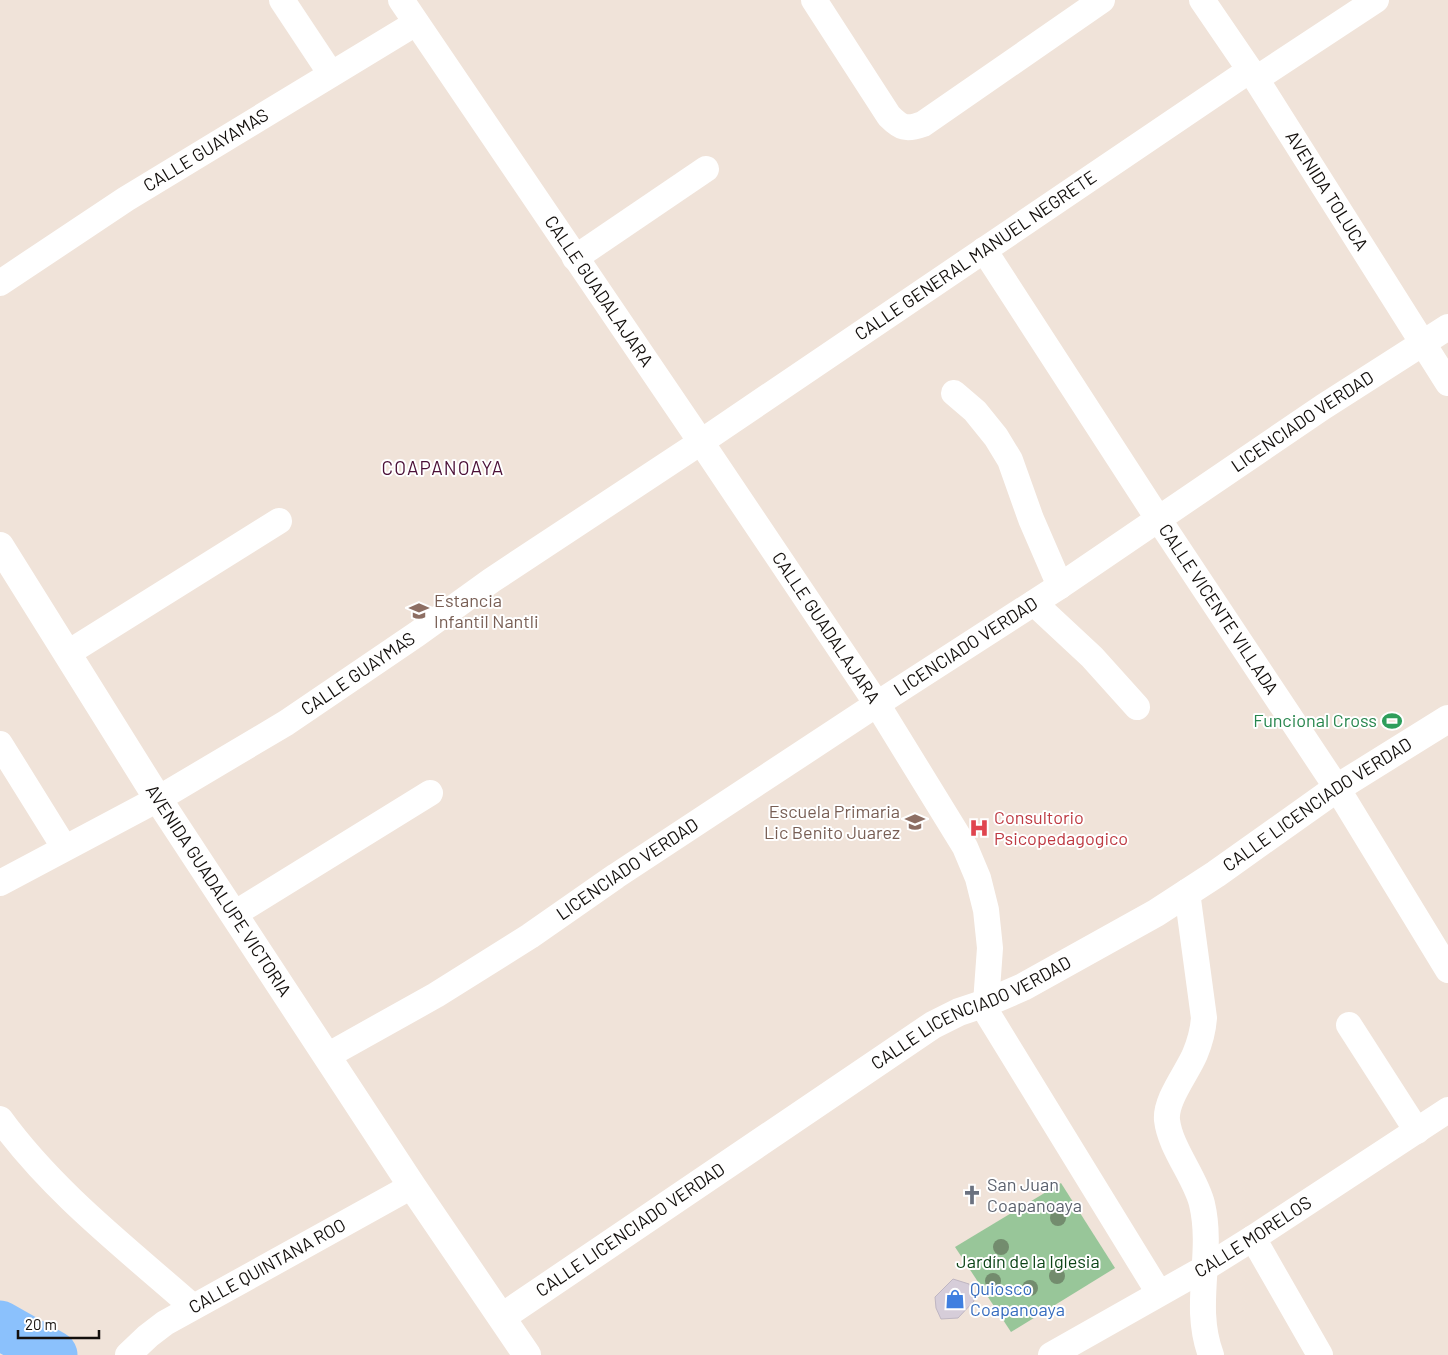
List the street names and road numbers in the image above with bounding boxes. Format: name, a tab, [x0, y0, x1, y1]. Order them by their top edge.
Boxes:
street label: CALLE GUAYAMAS	[139, 103, 272, 196]
street label: AVENIDA TOLUCA	[1281, 126, 1374, 254]
street label: CALLE GENERAL MANUEL NEGRETE	[850, 165, 1100, 345]
street label: CALLE GUADALAJARA	[540, 211, 659, 371]
street label: LICENCIADO VERDAD	[1227, 366, 1377, 476]
street label: CALLE VICENTE VILLADA	[1155, 519, 1284, 698]
street label: CALLE GUADALAJARA	[768, 547, 885, 707]
street label: LICENCIADO VERDAD	[889, 592, 1041, 700]
street label: CALLE GUAYMAS	[296, 627, 419, 720]
street label: CALLE LICENCIADO VERDAD	[1218, 732, 1415, 876]
street label: AVENIDA GUADALUPE VICTORIA	[142, 780, 297, 1000]
street label: LICENCIADO VERDAD	[552, 813, 702, 924]
street label: CALLE LICENCIADO VERDAD	[866, 951, 1074, 1074]
street label: CALLE LICENCIADO VERDAD	[531, 1158, 728, 1301]
street label: CALLE MORELOS	[1190, 1191, 1315, 1282]
street label: CALLE QUINTANA ROO	[185, 1213, 349, 1318]

